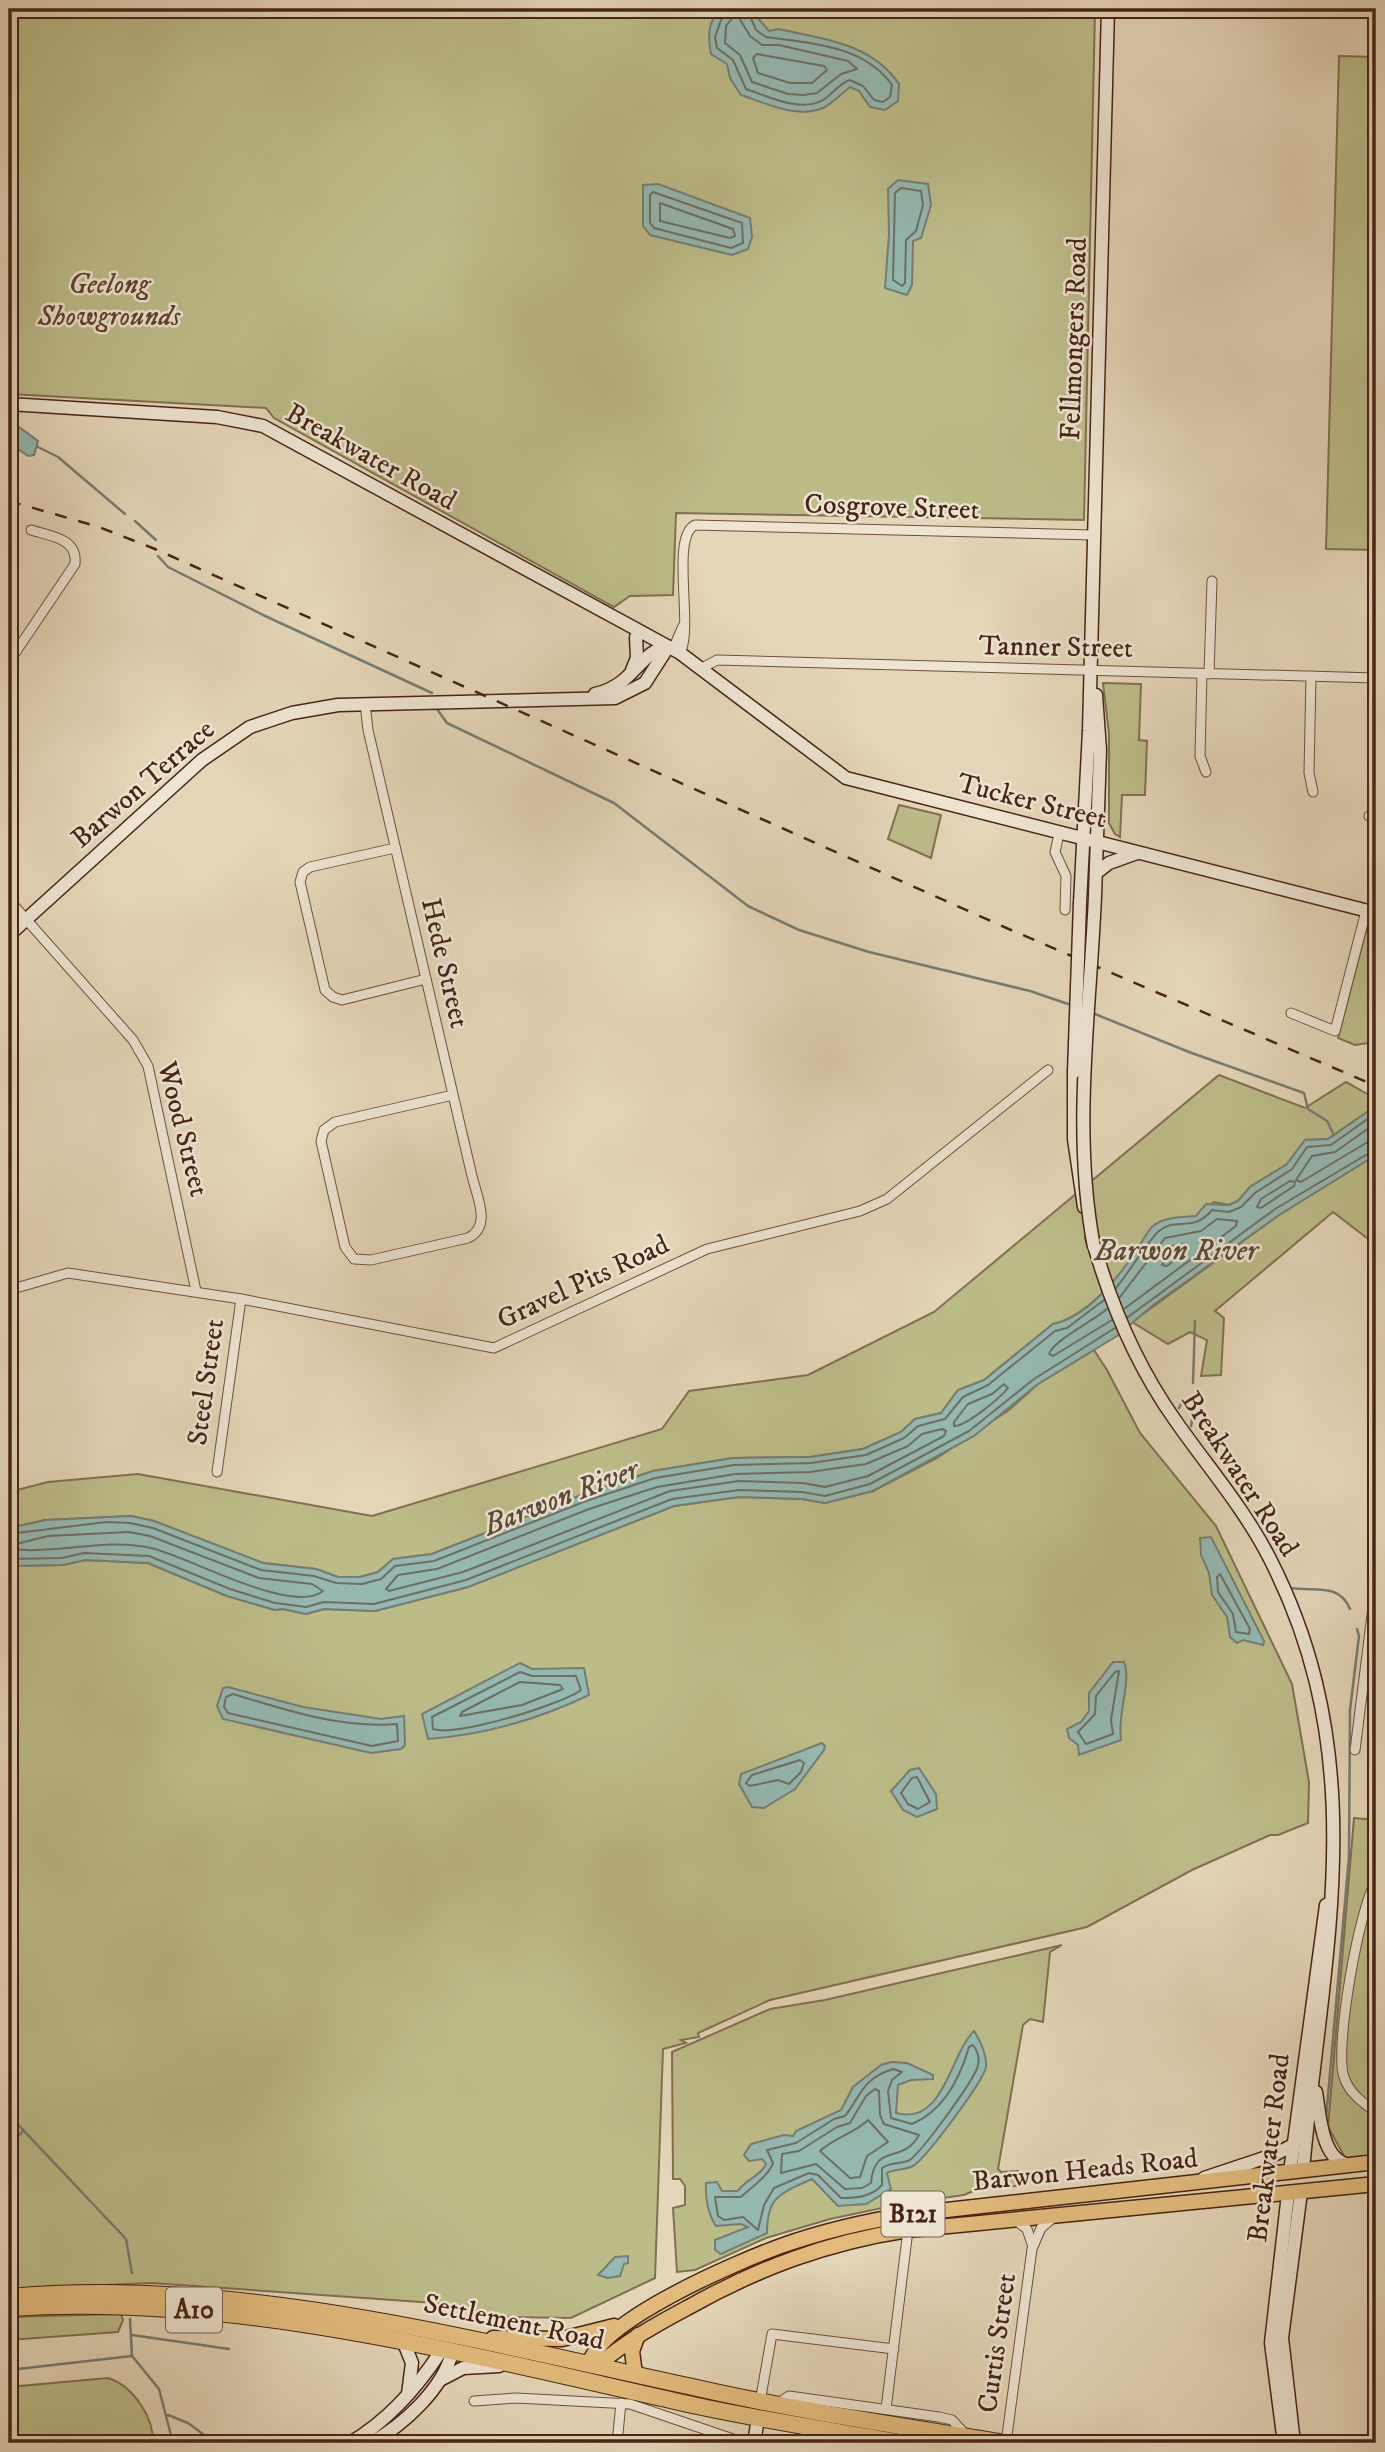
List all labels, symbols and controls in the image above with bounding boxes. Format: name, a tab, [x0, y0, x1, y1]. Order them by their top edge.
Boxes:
street label: Fellmongers Road	[1053, 237, 1095, 441]
park label: Geelong Showgrounds	[37, 267, 181, 334]
street label: Breakwater Road	[279, 396, 463, 518]
street label: Cosgrove Street	[804, 486, 980, 528]
street label: Tanner Street	[979, 628, 1133, 666]
street label: Barwon Terrace	[64, 712, 222, 856]
street label: Tucker Street	[954, 766, 1110, 836]
street label: Hede Street	[413, 895, 477, 1032]
street label: Wood Street	[149, 1057, 217, 1200]
street label: Gravel Pits Road	[491, 1227, 675, 1337]
water label: Barwon River	[1093, 1233, 1260, 1270]
street label: Steel Street	[180, 1316, 232, 1448]
street label: Breakwater Road	[1174, 1385, 1306, 1563]
water label: Barwon River	[477, 1451, 646, 1545]
street label: Breakwater Road	[1240, 2052, 1298, 2244]
street label: Barwon Heads Road	[971, 2141, 1199, 2199]
road number: B121	[881, 2192, 944, 2236]
street label: Curtis Street	[970, 2271, 1024, 2415]
street label: Settlement Road	[420, 2286, 608, 2358]
road number: A10	[166, 2288, 222, 2332]

